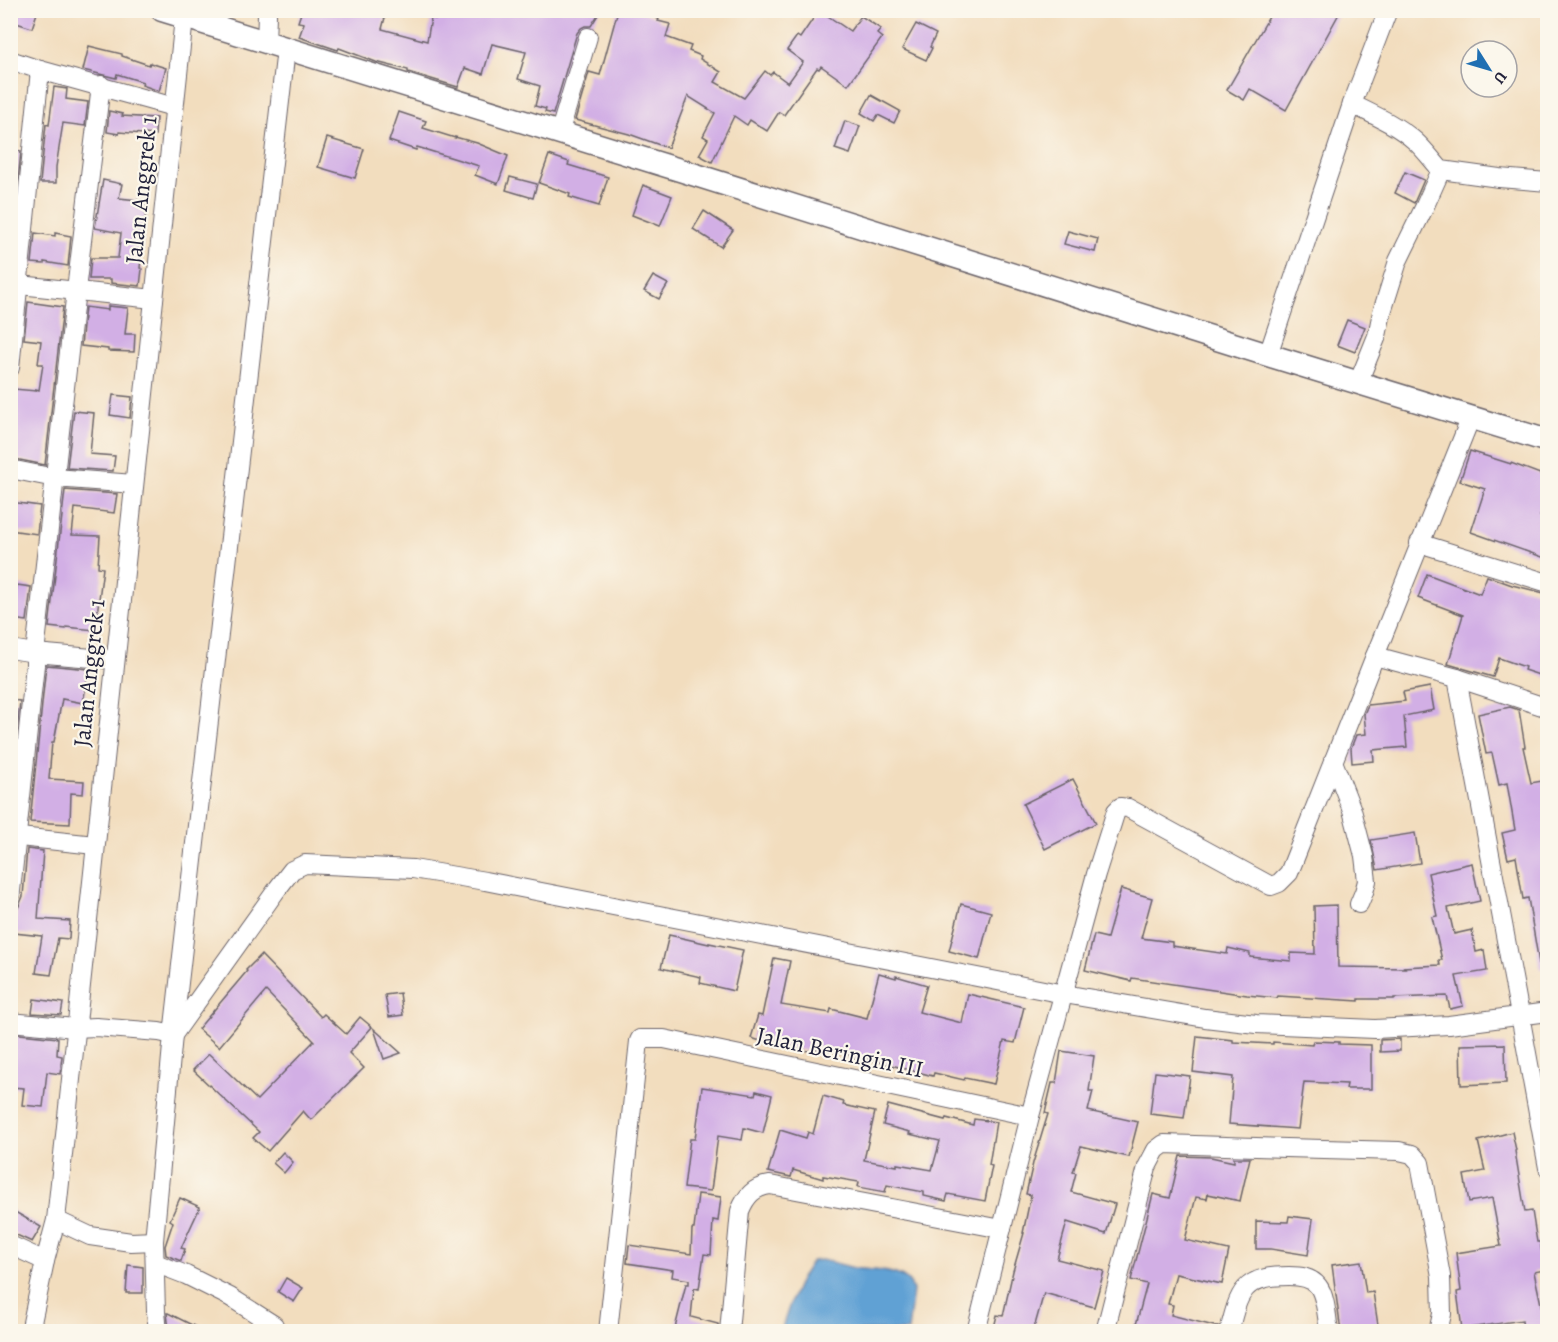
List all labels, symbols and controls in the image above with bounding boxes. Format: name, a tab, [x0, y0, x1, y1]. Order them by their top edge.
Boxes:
north arrow	[1459, 39, 1519, 99]
text: U	[1488, 67, 1512, 89]
street label: Jalan Anggrek 1	[117, 114, 165, 266]
street label: Jalan Anggrek 1	[65, 597, 113, 749]
street label: Jalan Beringin III	[754, 1019, 926, 1085]

